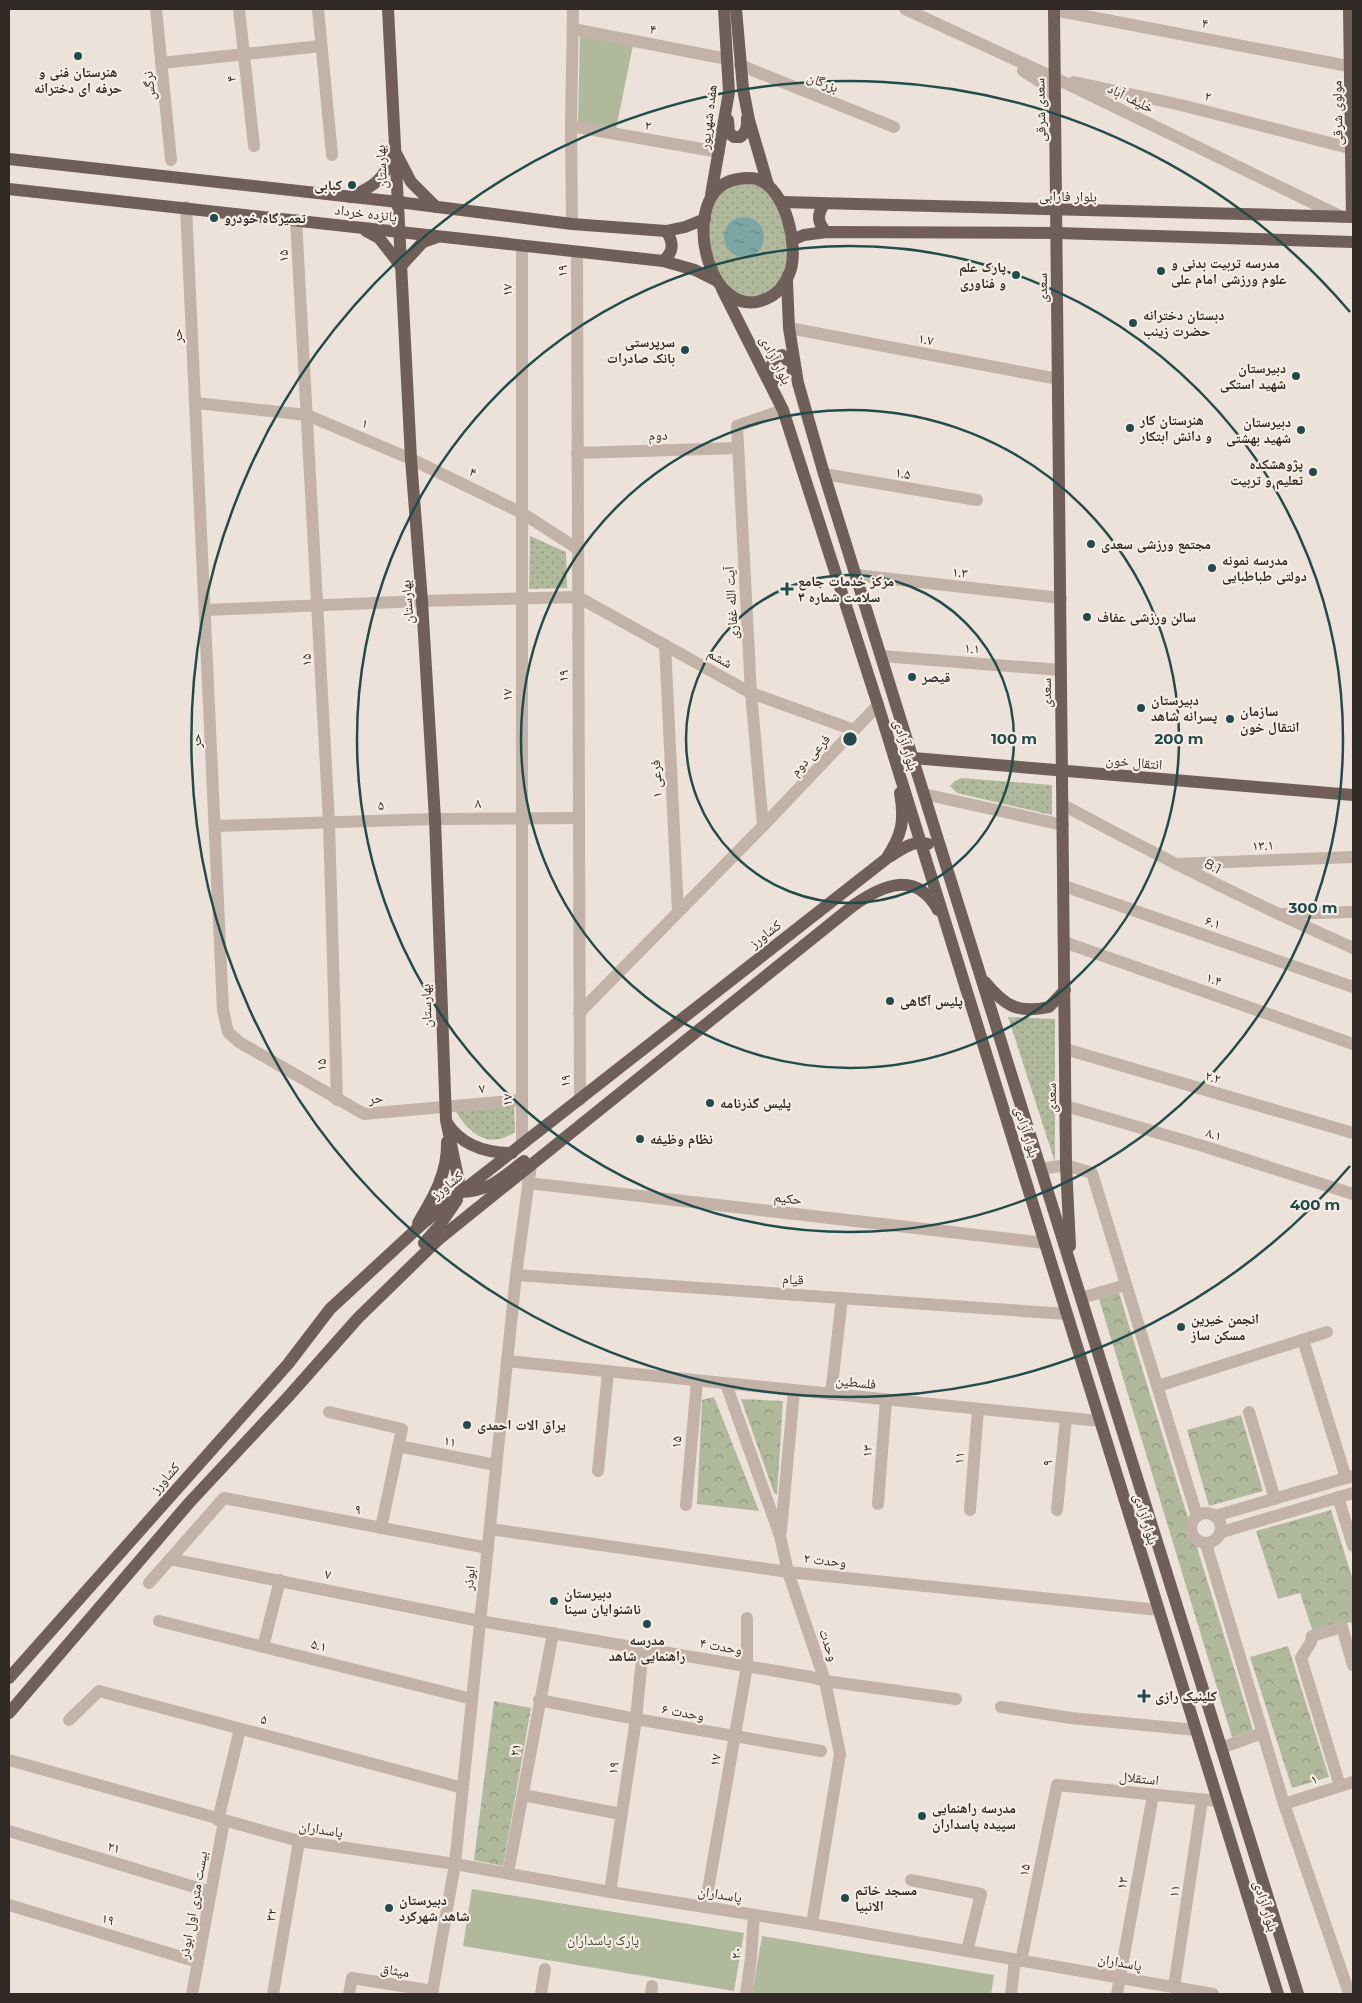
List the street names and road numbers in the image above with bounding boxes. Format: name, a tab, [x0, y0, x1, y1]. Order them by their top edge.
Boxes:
street label: ۴	[1200, 14, 1210, 32]
street label: ۴	[648, 20, 658, 38]
street label: بزرگان	[805, 68, 842, 96]
street label: نرگس	[138, 70, 159, 102]
street label: ۴	[222, 75, 240, 83]
street label: سعدی شرقی	[1030, 78, 1050, 142]
street label: خلیف آباد	[1105, 79, 1157, 117]
street label: مولوی شرقی	[1327, 80, 1347, 146]
street label: هفده شهریور	[695, 83, 721, 152]
street label: ۲	[1203, 87, 1213, 105]
street label: ۲	[643, 116, 653, 134]
street label: بهارستان	[371, 144, 391, 190]
street label: بلوار فارابی	[1039, 186, 1097, 206]
street label: پانزده خرداد	[334, 200, 398, 226]
street label: ۱۵	[274, 249, 292, 263]
street label: ۱۹	[553, 265, 571, 277]
street label: سعدی	[1033, 273, 1051, 303]
street label: ۱۷	[498, 284, 516, 296]
street label: حر	[168, 328, 186, 345]
street label: ۱.۷	[917, 329, 935, 349]
street label: بلوار آزادی	[756, 332, 796, 388]
street label: ۱	[359, 413, 371, 433]
street label: دوم	[648, 426, 668, 445]
street label: ۴	[466, 463, 480, 481]
street label: ۱.۵	[894, 463, 912, 483]
street label: ۱.۳	[951, 562, 969, 582]
street label: آیت الله غفاری	[720, 566, 742, 640]
street label: بهارستان	[396, 579, 418, 625]
street label: ۱.۱	[964, 638, 980, 658]
street label: ششم	[704, 644, 736, 673]
street label: ۱۵	[297, 653, 315, 667]
street label: ۱۹	[554, 670, 572, 682]
street label: سعدی	[1037, 678, 1055, 708]
street label: ۱۷	[498, 689, 516, 701]
street label: بلوار آزادی	[890, 717, 922, 773]
street label: فرعی دوم	[786, 730, 835, 781]
street label: حر	[187, 733, 205, 750]
street label: انتقال خون	[1105, 751, 1163, 773]
street label: فرعی ۱	[646, 759, 666, 799]
street label: ۸	[475, 794, 481, 812]
street label: ۵	[378, 796, 384, 814]
street label: ۱۳.۱	[1252, 836, 1274, 854]
street label: 8.1	[1201, 854, 1225, 878]
street label: ۶.۱	[1203, 911, 1223, 933]
street label: کشاورز	[744, 916, 785, 953]
street label: ۱.۴	[1204, 968, 1224, 990]
street label: بهارستان	[416, 983, 436, 1028]
street label: ۱۵	[312, 1058, 330, 1072]
street label: ۲.۲	[1203, 1066, 1223, 1088]
street label: ۱۹	[556, 1075, 574, 1087]
street label: ۷	[478, 1079, 486, 1097]
street label: سعدی	[1042, 1083, 1060, 1113]
street label: حر	[367, 1089, 384, 1108]
street label: ۱۷	[498, 1094, 516, 1106]
street label: بلوار آزادی	[1011, 1104, 1043, 1160]
street label: ۸.۱	[1204, 1123, 1224, 1145]
street label: کشاورز	[427, 1167, 467, 1204]
street label: حکیم	[773, 1187, 803, 1210]
street label: قیام	[782, 1269, 804, 1290]
street label: فلسطین	[835, 1371, 877, 1393]
street label: ۱۱	[442, 1431, 458, 1451]
street label: ۱۵	[666, 1435, 686, 1449]
street label: ۱۳	[857, 1444, 877, 1458]
street label: ۱۱	[949, 1451, 969, 1465]
street label: کشاورز	[146, 1458, 184, 1498]
street label: ۹	[1038, 1459, 1056, 1467]
street label: بلوار آزادی	[1130, 1491, 1162, 1547]
street label: ۹	[353, 1500, 363, 1518]
street label: وحدت ۲	[803, 1549, 847, 1571]
street label: ۷	[323, 1565, 333, 1583]
street label: ابوذر	[459, 1565, 479, 1592]
street label: وحدت	[815, 1627, 843, 1663]
street label: وحدت ۴	[698, 1633, 744, 1659]
street label: ۵.۱	[309, 1634, 329, 1656]
street label: وحدت ۶	[660, 1699, 706, 1725]
street label: ۵	[259, 1709, 269, 1729]
street label: ۲۱	[505, 1742, 525, 1758]
street label: ۱۷	[705, 1752, 725, 1768]
street label: ۱۹	[603, 1760, 623, 1776]
street label: استقلال	[1118, 1767, 1160, 1789]
street label: ۱	[1308, 1769, 1320, 1789]
street label: پاسداران	[298, 1817, 345, 1842]
street label: ۲۱	[105, 1837, 123, 1857]
street label: بیست متری اول ابوذر	[174, 1849, 211, 1961]
street label: ۱۵	[1014, 1862, 1034, 1878]
street label: ۱۳	[1112, 1875, 1132, 1891]
street label: بلوار آزادی	[1250, 1878, 1282, 1934]
street label: پاسداران	[697, 1882, 744, 1907]
street label: ۱۱	[1164, 1883, 1184, 1899]
street label: ۳۲	[261, 1907, 281, 1923]
street label: ۱۹	[99, 1909, 117, 1929]
street label: ۲۰	[726, 1946, 746, 1960]
street label: پاسداران	[1097, 1949, 1144, 1975]
street label: میثاق	[379, 1959, 411, 1981]

